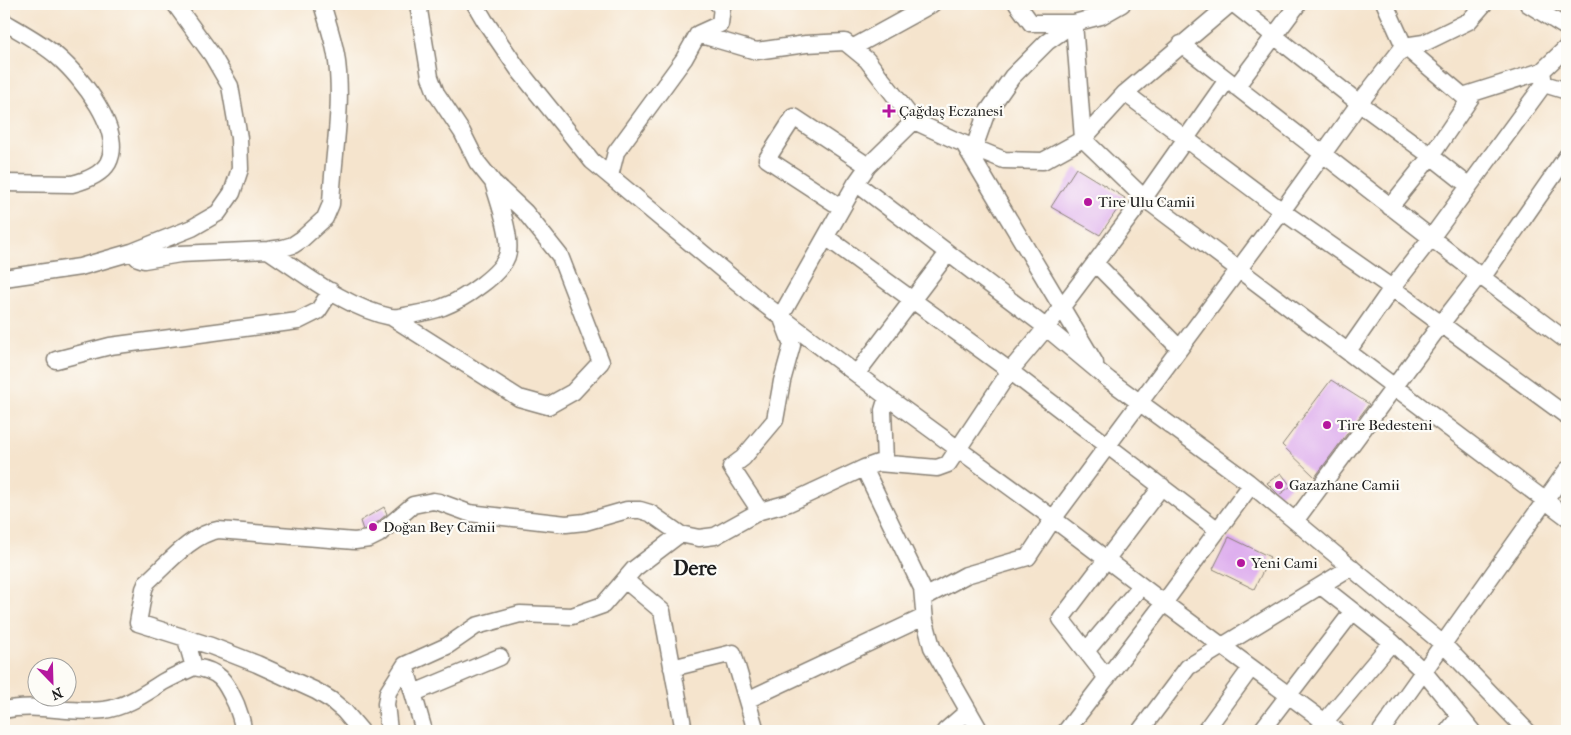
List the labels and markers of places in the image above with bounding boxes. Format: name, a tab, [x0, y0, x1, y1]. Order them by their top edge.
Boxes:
place label: Çağdaş Eczanesi	[899, 102, 1004, 120]
marker: Çağdaş Eczanesi	[883, 105, 895, 117]
place label: Tire Ulu Camii	[1098, 193, 1196, 211]
marker: Tire Ulu Camii	[1082, 196, 1094, 208]
place label: Tire Bedesteni	[1337, 416, 1433, 434]
marker: Tire Bedesteni	[1321, 419, 1333, 431]
place label: Gazazhane Camii	[1289, 476, 1400, 494]
marker: Gazazhane Camii	[1273, 479, 1285, 491]
place label: Doğan Bey Camii	[383, 518, 496, 536]
marker: Doğan Bey Camii	[367, 521, 379, 533]
place label: Yeni Cami	[1250, 554, 1318, 572]
marker: Yeni Cami	[1235, 557, 1247, 569]

